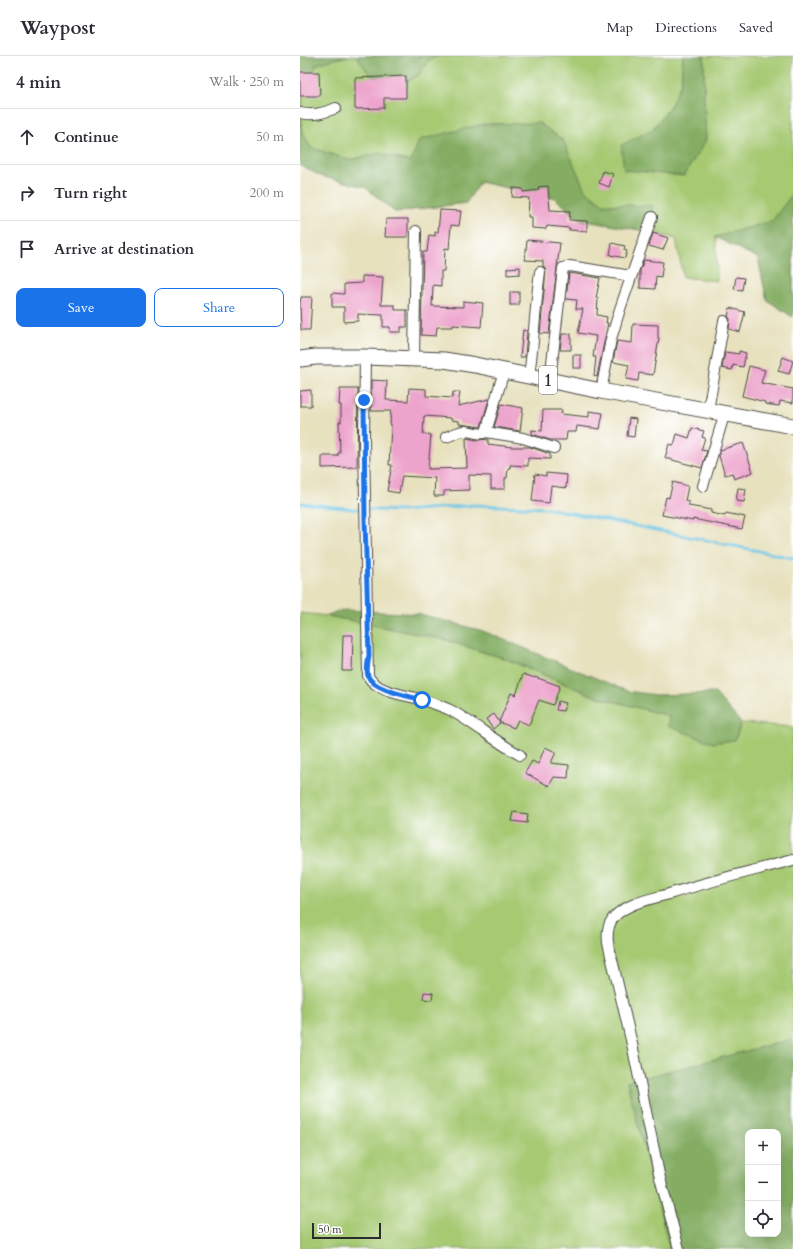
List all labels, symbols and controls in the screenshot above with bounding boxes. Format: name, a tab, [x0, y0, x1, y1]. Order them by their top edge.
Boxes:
text: Waypost	[20, 15, 95, 41]
text: Map	[607, 18, 633, 37]
text: Directions	[655, 18, 717, 37]
text: Saved	[739, 18, 773, 37]
text: 4 min	[16, 71, 61, 94]
text: Walk · 250 m	[209, 73, 284, 91]
icon: ahead	[16, 126, 38, 148]
text: Continue	[54, 127, 119, 147]
text: 50 m	[256, 128, 284, 146]
icon: right	[16, 182, 38, 204]
text: Turn right	[54, 183, 127, 203]
text: 200 m	[250, 184, 284, 202]
icon: arrive	[16, 238, 38, 260]
text: Arrive at destination	[54, 239, 194, 259]
button: Save	[16, 288, 146, 327]
button: Share	[154, 288, 284, 327]
road number: 1	[539, 366, 557, 394]
route end	[355, 391, 373, 409]
route start	[413, 691, 431, 709]
map controls	[745, 1129, 781, 1237]
button: +	[745, 1129, 781, 1165]
button: −	[745, 1165, 781, 1201]
button: locate	[745, 1201, 781, 1237]
scale bar	[312, 1221, 381, 1240]
text: 50 m	[318, 1222, 342, 1237]

